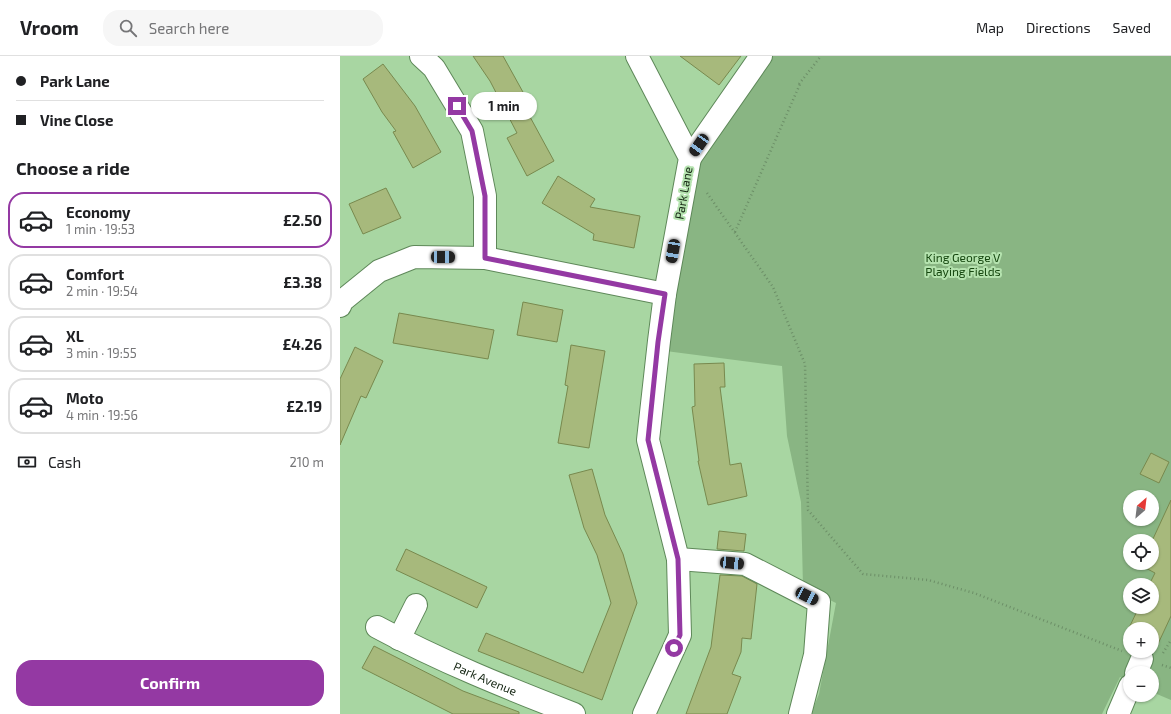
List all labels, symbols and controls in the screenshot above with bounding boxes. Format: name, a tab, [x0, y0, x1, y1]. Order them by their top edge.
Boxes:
search box	[103, 10, 383, 46]
text: Vroom	[20, 16, 79, 39]
icon: search	[117, 17, 139, 39]
text: Search here	[149, 19, 229, 37]
text: Map	[976, 19, 1004, 36]
text: Directions	[1026, 19, 1091, 36]
text: Saved	[1113, 19, 1151, 36]
text: Park Lane	[40, 72, 110, 90]
callout: 1 min	[471, 92, 537, 120]
route end	[448, 97, 466, 115]
text: 1 min	[488, 98, 520, 114]
text: Vine Close	[40, 111, 113, 129]
car	[687, 132, 711, 158]
text: Choose a ride	[16, 157, 130, 179]
street label: Park Lane	[671, 166, 695, 220]
icon: car	[18, 202, 54, 238]
text: Economy	[66, 203, 131, 221]
text: £2.50	[283, 211, 322, 229]
text: 1 min · 19:53	[66, 221, 135, 237]
car	[665, 238, 681, 264]
park label: King George V Playing Fields	[925, 250, 1001, 278]
car	[431, 251, 455, 263]
icon: car	[18, 264, 54, 300]
text: Comfort	[66, 265, 124, 283]
text: £3.38	[283, 273, 322, 291]
text: 2 min · 19:54	[66, 283, 138, 299]
icon: car	[18, 326, 54, 362]
text: XL	[66, 327, 84, 345]
text: £4.26	[282, 335, 322, 353]
text: 3 min · 19:55	[66, 345, 137, 361]
icon: car	[18, 388, 54, 424]
text: Moto	[66, 389, 104, 407]
text: £2.19	[286, 397, 322, 415]
text: 4 min · 19:56	[66, 407, 138, 423]
icon: cash	[16, 451, 38, 473]
text: Cash	[48, 453, 81, 471]
text: 210 m	[289, 454, 324, 470]
north arrow	[1123, 490, 1159, 526]
map controls	[1123, 490, 1159, 702]
button: locate	[1123, 534, 1159, 570]
car	[720, 556, 744, 570]
button: layers	[1123, 578, 1159, 614]
car	[794, 585, 820, 607]
button: +	[1123, 622, 1159, 658]
route start	[665, 639, 683, 657]
street label: Park Avenue	[452, 659, 519, 698]
button: Confirm	[16, 660, 324, 706]
button: −	[1123, 666, 1159, 702]

